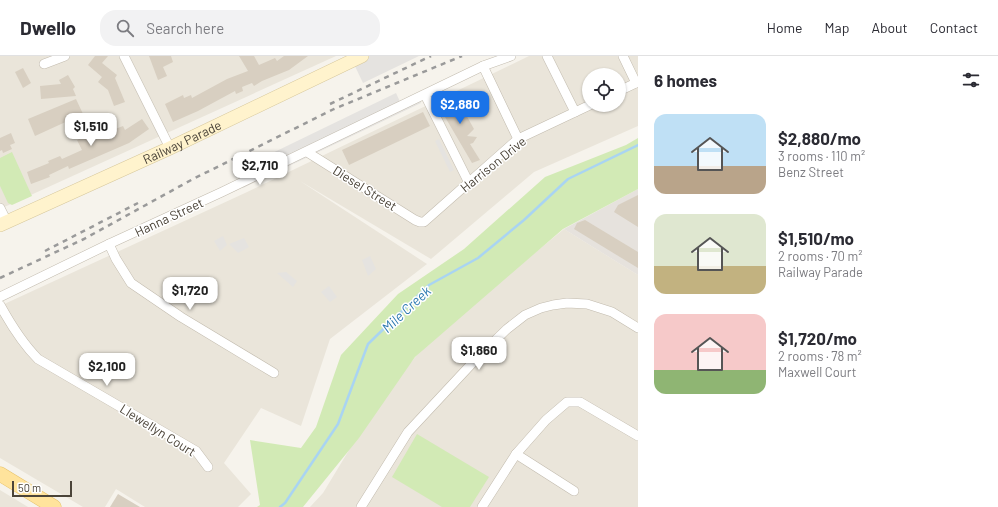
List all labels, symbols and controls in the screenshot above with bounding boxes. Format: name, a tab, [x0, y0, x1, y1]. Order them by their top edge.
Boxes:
search box	[100, 10, 380, 46]
text: Dwello	[20, 16, 76, 39]
icon: search	[114, 17, 136, 39]
text: Search here	[146, 19, 224, 37]
text: Home	[767, 19, 803, 36]
text: Map	[825, 19, 849, 36]
text: About	[871, 19, 908, 36]
text: Contact	[930, 19, 978, 36]
map controls	[582, 68, 626, 112]
button: locate	[582, 68, 626, 112]
icon: filters	[960, 69, 982, 91]
text: 6 homes	[654, 70, 717, 90]
pin: $2,880	[427, 91, 493, 125]
text: $2,880	[440, 96, 480, 112]
pin: $1,510	[58, 113, 124, 147]
street label: Railway Parade	[140, 117, 224, 167]
text: $1,510	[74, 118, 108, 134]
text: $2,880/mo	[778, 128, 861, 148]
icon: home	[686, 130, 734, 178]
street label: Harrison Drive	[457, 133, 529, 195]
text: 3 rooms · 110 m²	[778, 148, 865, 164]
pin: $2,710	[227, 152, 293, 186]
text: $2,710	[242, 157, 278, 173]
street label: Diesel Street	[330, 162, 400, 214]
text: Benz Street	[778, 164, 844, 180]
street label: Hanna Street	[132, 194, 206, 240]
text: $1,510/mo	[778, 228, 854, 248]
icon: home	[686, 230, 734, 278]
text: 2 rooms · 70 m²	[778, 248, 862, 264]
text: Railway Parade	[778, 264, 863, 280]
pin: $1,720	[157, 277, 223, 311]
text: $1,720	[172, 282, 208, 298]
water label: Mile Creek	[378, 282, 434, 336]
text: $1,720/mo	[778, 328, 857, 348]
icon: home	[686, 330, 734, 378]
pin: $1,860	[446, 337, 512, 371]
text: $1,860	[461, 342, 497, 358]
text: 2 rooms · 78 m²	[778, 348, 862, 364]
pin: $2,100	[74, 353, 140, 387]
text: $2,100	[88, 358, 126, 374]
text: Maxwell Court	[778, 364, 856, 380]
street label: Llewellyn Court	[117, 400, 199, 460]
scale bar	[12, 479, 72, 498]
text: 50 m	[18, 481, 41, 494]

